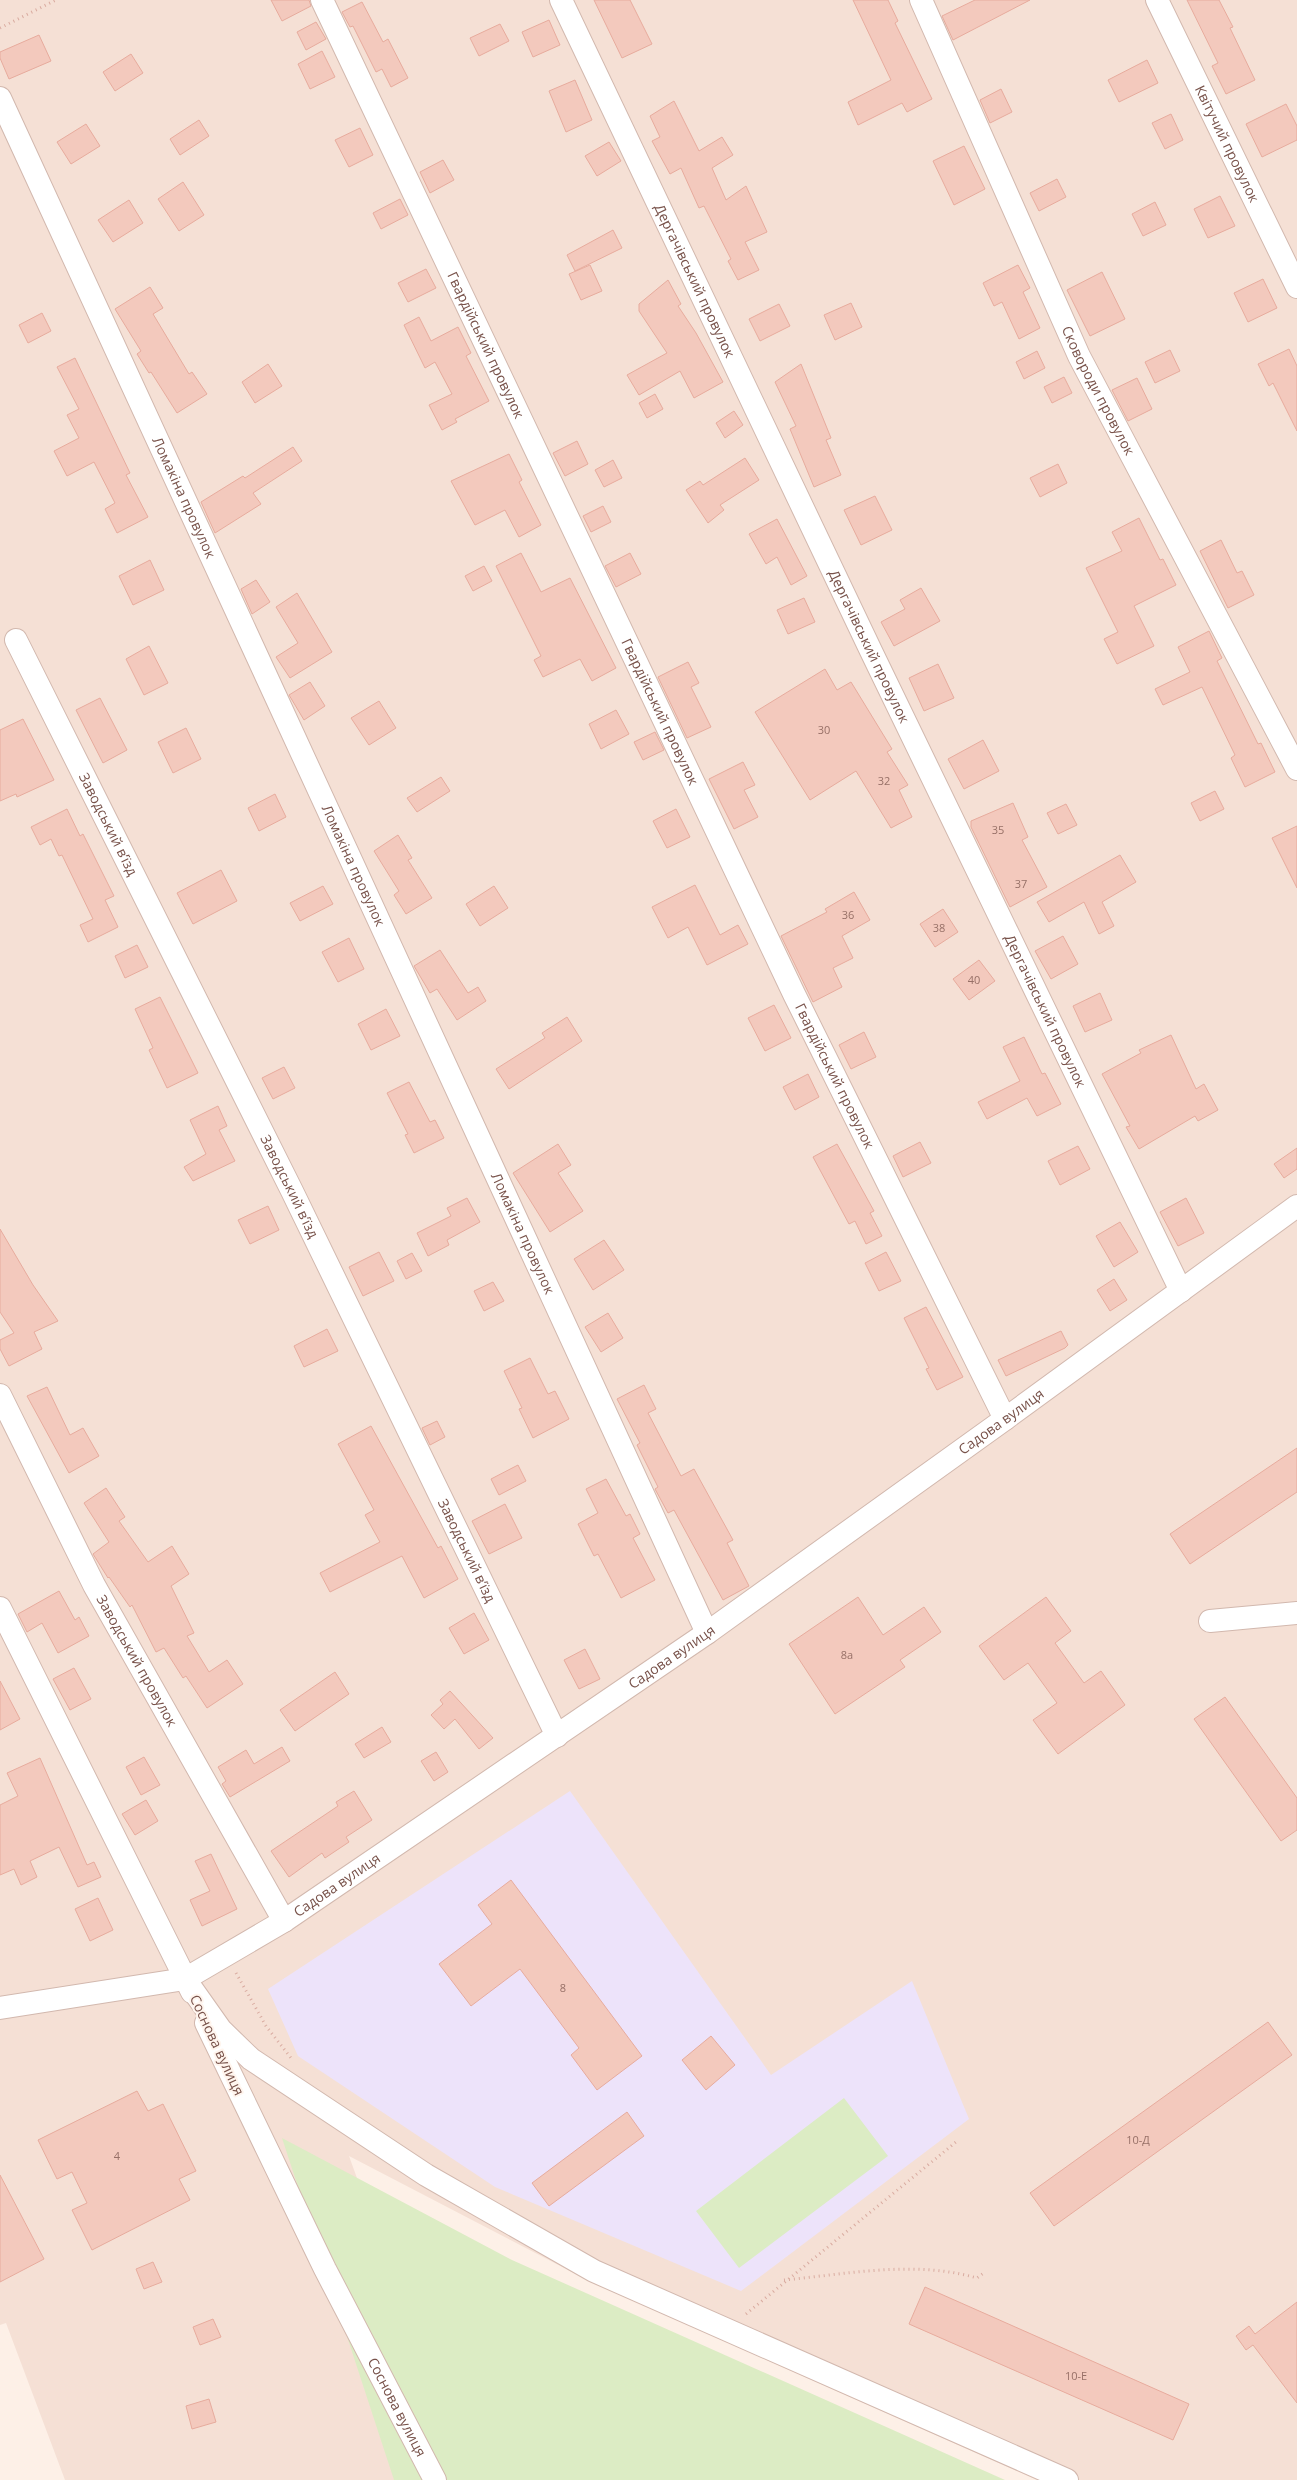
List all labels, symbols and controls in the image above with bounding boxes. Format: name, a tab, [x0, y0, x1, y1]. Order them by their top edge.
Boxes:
street label: Квітучий провулок	[1191, 82, 1265, 206]
street label: Дергачівський провулок	[650, 201, 740, 361]
street label: Гвардійський провулок	[443, 268, 530, 422]
street label: Сковороди провулок	[1058, 323, 1140, 459]
street label: Ломакіна провулок	[148, 434, 221, 562]
street label: Дергачівський провулок	[825, 566, 915, 727]
street label: Гвардійський провулок	[618, 635, 704, 789]
house number: 30	[818, 722, 830, 737]
street label: Заводський в’їзд	[75, 769, 142, 879]
house number: 32	[878, 773, 890, 788]
street label: Ломакіна провулок	[318, 801, 390, 930]
house number: 35	[992, 822, 1004, 837]
house number: 37	[1015, 876, 1027, 891]
house number: 36	[842, 907, 854, 922]
house number: 38	[933, 920, 945, 935]
street label: Дергачівський провулок	[1001, 931, 1091, 1091]
house number: 40	[968, 972, 980, 987]
street label: Гвардійський провулок	[791, 1000, 880, 1153]
street label: Заводський в’їзд	[256, 1131, 323, 1241]
street label: Ломакіна провулок	[487, 1169, 560, 1298]
street label: Садова вулиця	[954, 1384, 1047, 1458]
street label: Заводський в’їзд	[434, 1495, 500, 1605]
street label: Заводський провулок	[92, 1591, 182, 1731]
street label: Садова вулиця	[624, 1620, 719, 1693]
house number: 8а	[841, 1647, 853, 1662]
street label: Садова вулиця	[290, 1848, 384, 1921]
house number: 8	[560, 1980, 566, 1995]
street label: Соснова вулиця	[186, 1991, 249, 2098]
house number: 10-Д	[1126, 2132, 1150, 2147]
house number: 4	[114, 2148, 121, 2163]
street label: Соснова вулиця	[364, 2354, 431, 2460]
house number: 10-Е	[1065, 2368, 1087, 2383]

